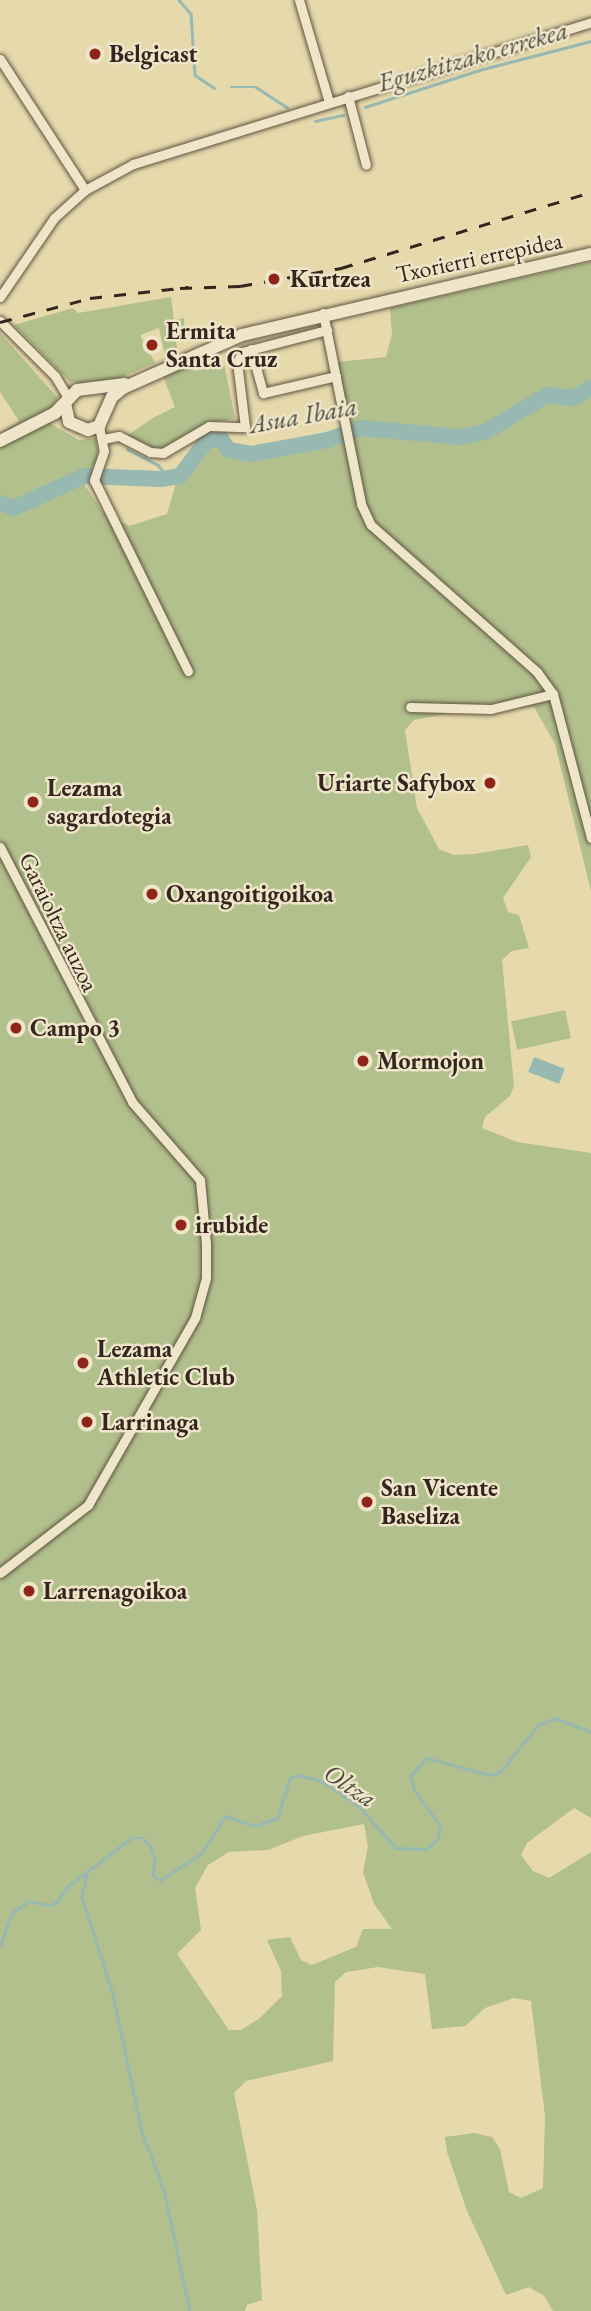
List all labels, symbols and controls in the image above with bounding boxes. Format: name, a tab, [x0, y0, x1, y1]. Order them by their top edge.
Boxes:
water label: Eguzkitzako errekea	[374, 15, 572, 99]
place label: Belgicast	[109, 40, 198, 68]
marker: Belgicast	[87, 46, 103, 62]
street label: Txorierri errepidea	[393, 225, 565, 289]
place label: Kurtzea	[290, 265, 371, 293]
marker: Kurtzea	[264, 269, 284, 289]
place label: Ermita Santa Cruz	[166, 317, 277, 373]
marker: Ermita Santa Cruz	[144, 337, 160, 353]
water label: Asua Ibaia	[247, 391, 359, 441]
place label: Uriarte Safybox	[317, 769, 476, 797]
place label: Lezama sagardotegia	[47, 774, 172, 830]
marker: Uriarte Safybox	[482, 775, 498, 791]
marker: Lezama sagardotegia	[25, 794, 41, 810]
street label: Garaioltza auzoa	[13, 848, 105, 996]
place label: Oxangoitigoikoa	[166, 880, 333, 908]
marker: Oxangoitigoikoa	[144, 886, 160, 902]
place label: Campo 3	[30, 1014, 120, 1042]
marker: Campo 3	[8, 1020, 24, 1036]
place label: Mormojon	[377, 1047, 484, 1075]
marker: Mormojon	[355, 1053, 371, 1069]
place label: irubide	[195, 1211, 268, 1239]
marker: irubide	[173, 1217, 189, 1233]
place label: Lezama Athletic Club	[97, 1335, 235, 1391]
marker: Lezama Athletic Club	[75, 1355, 91, 1371]
place label: Larrinaga	[101, 1408, 199, 1436]
marker: Larrinaga	[79, 1414, 95, 1430]
place label: San Vicente Baseliza	[381, 1474, 498, 1530]
marker: San Vicente Baseliza	[359, 1494, 375, 1510]
place label: Larrenagoikoa	[43, 1577, 187, 1605]
marker: Larrenagoikoa	[21, 1583, 37, 1599]
water label: Oltza	[318, 1757, 382, 1815]

